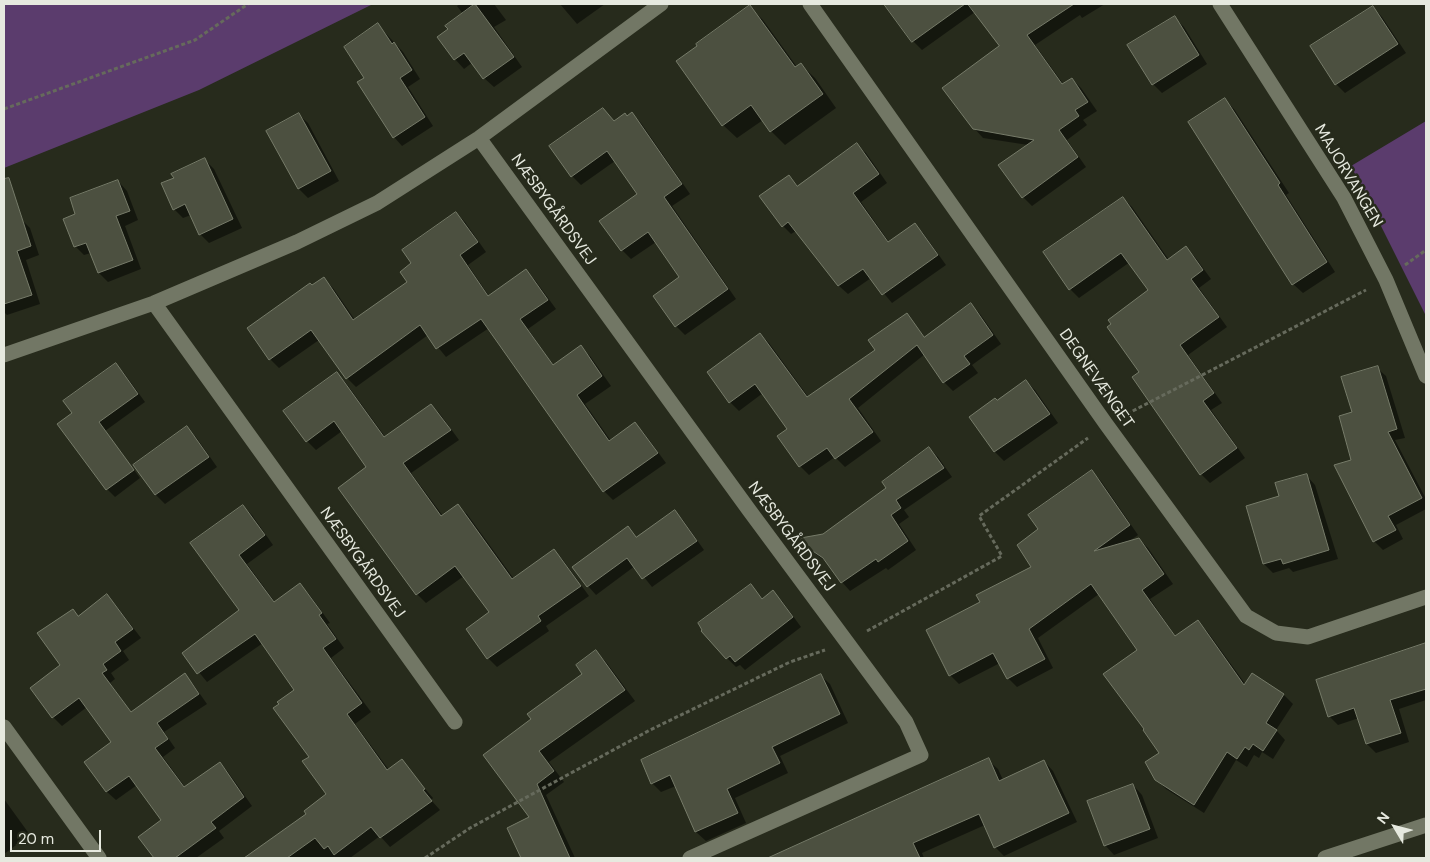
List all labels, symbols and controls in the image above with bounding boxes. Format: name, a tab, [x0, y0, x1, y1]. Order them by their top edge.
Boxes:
street label: MAJORVANGEN	[1310, 121, 1386, 231]
street label: NÆSBYGÅRDSVEJ	[506, 151, 600, 269]
street label: DEGNEVÆNGET	[1055, 326, 1137, 432]
street label: NÆSBYGÅRDSVEJ	[743, 478, 839, 596]
street label: NÆSBYGÅRDSVEJ	[315, 504, 409, 622]
north arrow	[1370, 802, 1420, 852]
text: N	[1373, 808, 1393, 827]
scale bar	[12, 820, 104, 852]
text: 20 m	[18, 829, 54, 849]

